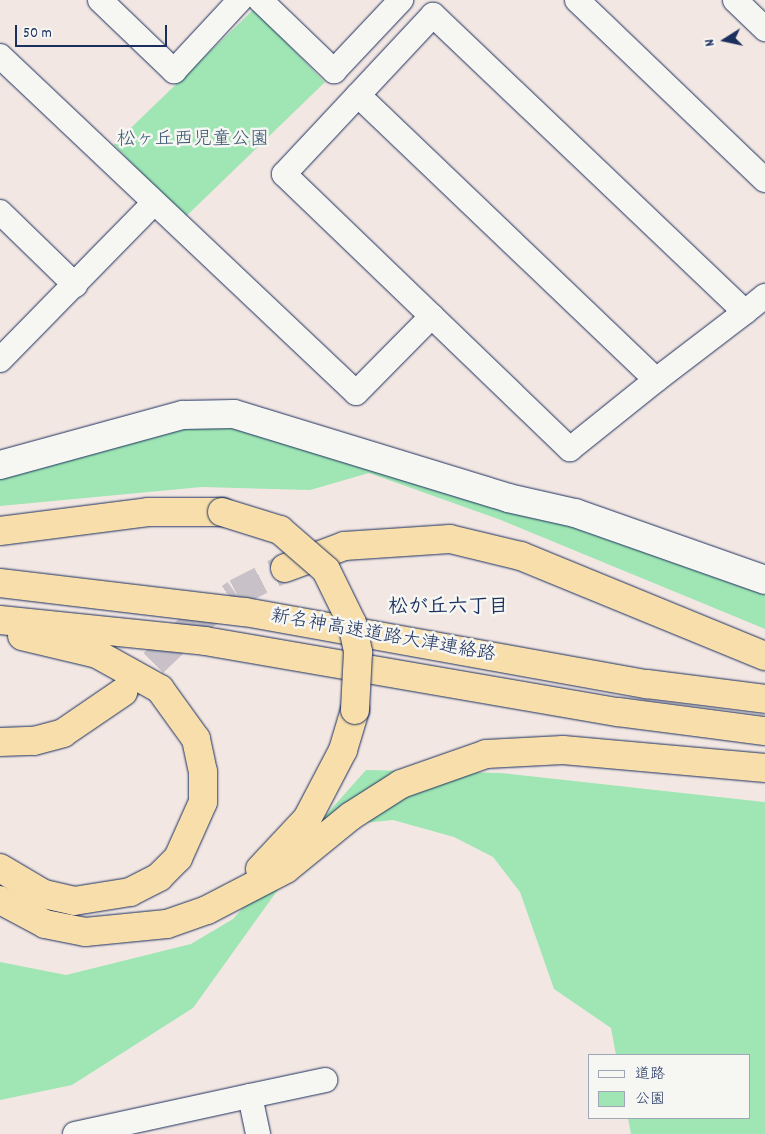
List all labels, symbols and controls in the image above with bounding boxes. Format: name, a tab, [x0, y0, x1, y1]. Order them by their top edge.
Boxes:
scale bar	[18, 15, 170, 47]
north arrow	[700, 15, 750, 65]
text: 50 m	[23, 23, 52, 45]
text: N	[700, 37, 721, 48]
park label: 松ヶ丘西児童公園	[117, 130, 269, 152]
district label: 松が丘六丁目	[388, 596, 508, 620]
street label: 新名神高速道路大津連絡路	[269, 606, 497, 668]
legend	[588, 1054, 750, 1119]
text: 道路	[635, 1064, 665, 1086]
text: 公園	[635, 1089, 665, 1111]

